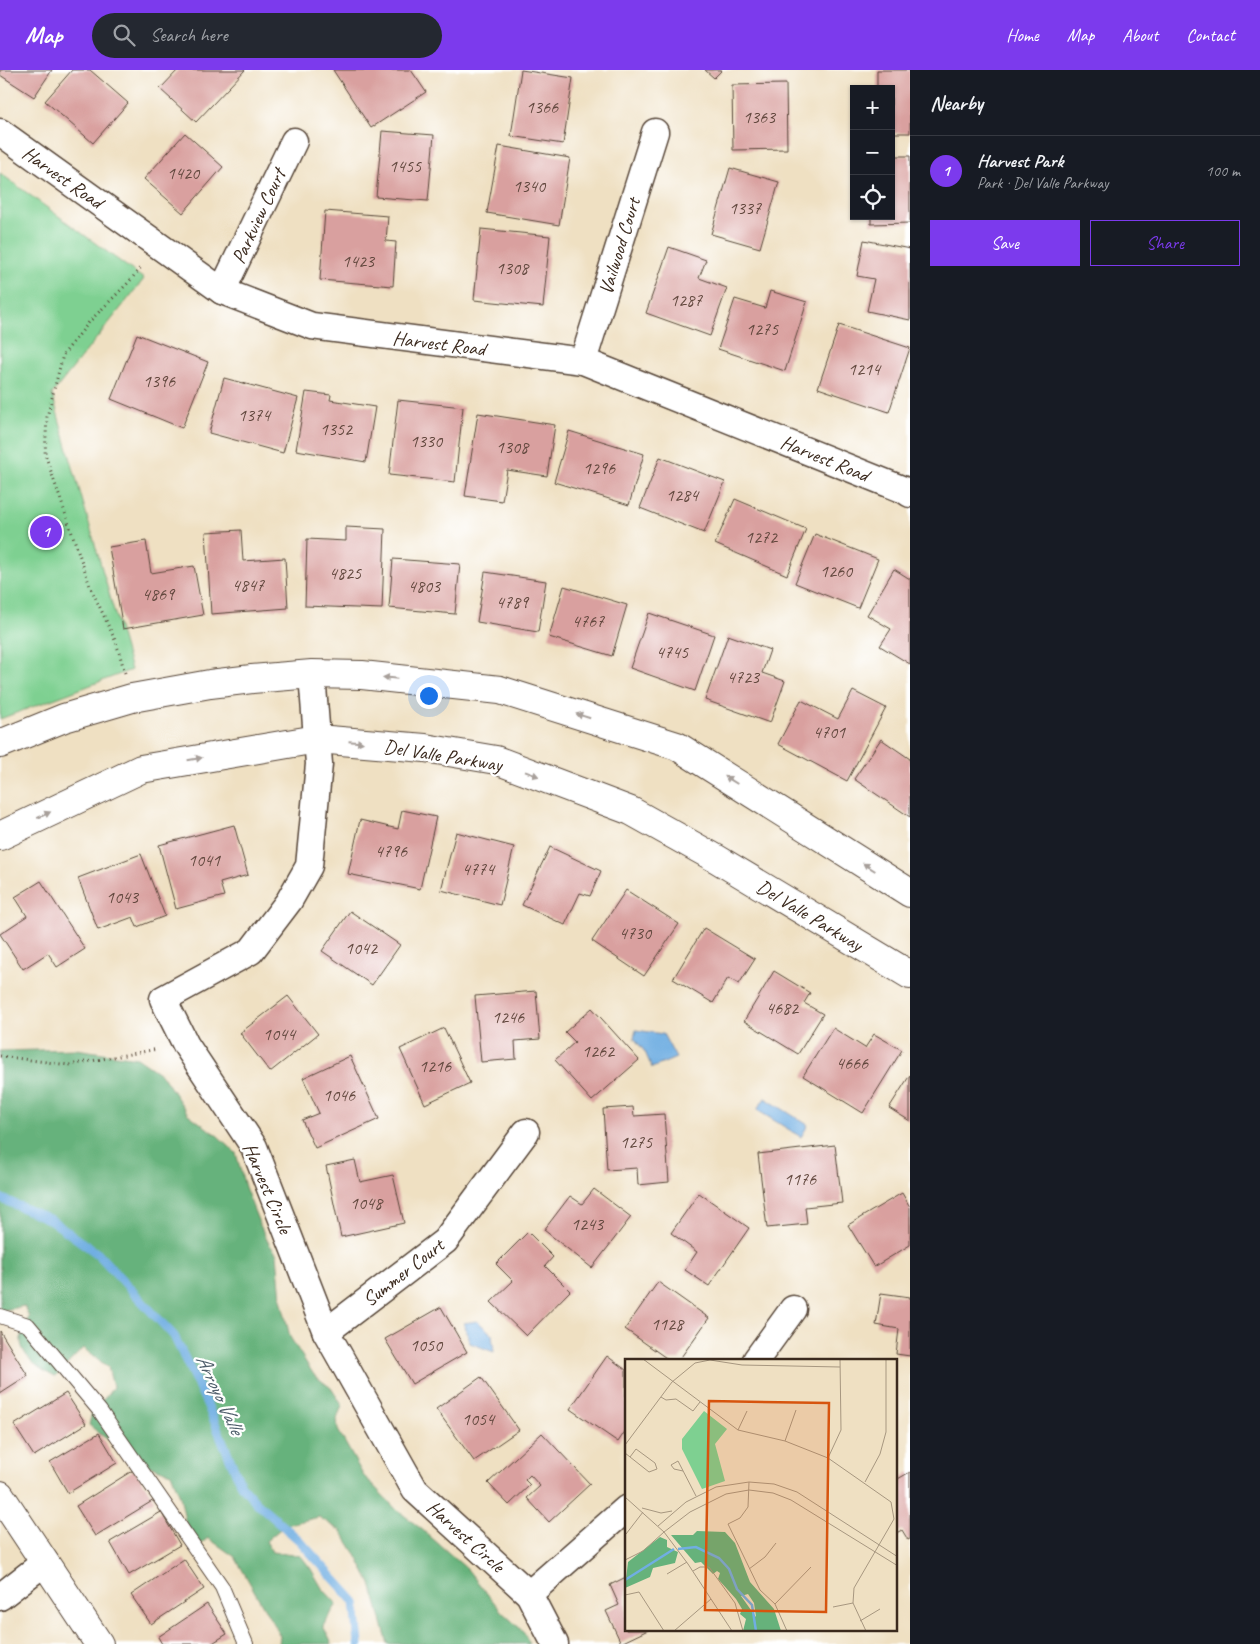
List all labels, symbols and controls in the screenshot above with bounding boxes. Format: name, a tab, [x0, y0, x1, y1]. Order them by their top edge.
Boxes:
search box	[92, 13, 442, 58]
text: Map	[25, 20, 62, 50]
icon: search	[110, 21, 138, 49]
text: Search here	[150, 23, 228, 47]
text: Home	[1006, 24, 1039, 46]
text: Map	[1067, 24, 1094, 46]
text: About	[1122, 24, 1158, 46]
text: Contact	[1186, 24, 1235, 46]
map controls	[850, 85, 895, 220]
button: +	[850, 85, 895, 130]
text: Nearby	[930, 90, 983, 116]
house number: 1366	[526, 96, 559, 118]
house number: 1363	[743, 106, 777, 128]
button: −	[850, 130, 895, 175]
street label: Harvest Road	[18, 141, 110, 216]
text: Harvest Park	[977, 149, 1063, 173]
house number: 1455	[389, 155, 422, 177]
text: 1	[942, 161, 950, 181]
text: 100 m	[1206, 161, 1240, 181]
house number: 1420	[167, 162, 201, 184]
street label: Parkview Court	[226, 162, 293, 267]
text: Park · Del Valle Parkway	[977, 173, 1108, 193]
house number: 1340	[513, 175, 547, 197]
button: locate	[850, 175, 895, 220]
street label: Vailwood Court	[593, 193, 647, 297]
house number: 1337	[729, 197, 762, 219]
button: Save	[930, 220, 1080, 266]
button: Share	[1090, 220, 1240, 266]
house number: 1423	[342, 250, 376, 272]
house number: 1308	[496, 257, 530, 279]
house number: 1287	[670, 289, 703, 311]
house number: 1275	[746, 318, 779, 340]
street label: Harvest Road	[391, 325, 490, 362]
house number: 1214	[848, 358, 882, 380]
house number: 1396	[143, 370, 176, 392]
house number: 1374	[238, 404, 272, 426]
house number: 1352	[320, 418, 354, 440]
street label: Harvest Road	[777, 429, 875, 489]
house number: 1330	[410, 430, 444, 452]
house number: 1308	[496, 436, 530, 458]
house number: 1296	[583, 457, 616, 479]
house number: 1284	[666, 484, 700, 506]
pin: 1	[30, 513, 62, 551]
house number: 1272	[745, 526, 779, 548]
house number: 1260	[820, 560, 854, 582]
house number: 4825	[329, 562, 362, 584]
house number: 4847	[232, 574, 265, 596]
house number: 4803	[408, 575, 442, 597]
house number: 4869	[142, 583, 176, 605]
house number: 4789	[496, 591, 530, 613]
house number: 4767	[572, 610, 605, 632]
house number: 4745	[656, 641, 689, 663]
house number: 4723	[727, 666, 761, 688]
one-way arrow	[382, 674, 398, 682]
your location	[416, 683, 442, 709]
one-way arrow	[576, 712, 591, 720]
house number: 4701	[813, 721, 846, 743]
street label: Del Valle Parkway	[382, 734, 506, 777]
one-way arrow	[348, 739, 364, 747]
one-way arrow	[188, 755, 204, 763]
one-way arrow	[525, 770, 540, 778]
one-way arrow	[725, 775, 738, 785]
one-way arrow	[37, 811, 51, 819]
house number: 4796	[375, 840, 408, 862]
house number: 1041	[188, 849, 221, 871]
house number: 4774	[462, 858, 496, 880]
one-way arrow	[862, 862, 875, 871]
street label: Del Valle Parkway	[752, 874, 869, 958]
house number: 1043	[106, 886, 140, 908]
house number: 4730	[619, 922, 653, 944]
house number: 1042	[345, 937, 379, 959]
house number: 4682	[766, 997, 800, 1019]
house number: 1246	[492, 1006, 525, 1028]
house number: 1044	[263, 1023, 297, 1045]
house number: 1262	[582, 1040, 616, 1062]
house number: 4666	[836, 1052, 869, 1074]
house number: 1216	[419, 1055, 452, 1077]
house number: 1046	[323, 1084, 356, 1106]
house number: 1275	[620, 1131, 653, 1153]
street label: Harvest Circle	[237, 1139, 298, 1239]
house number: 1176	[784, 1168, 817, 1190]
house number: 1048	[350, 1192, 384, 1214]
house number: 1243	[571, 1213, 605, 1235]
street label: Summer Court	[358, 1231, 451, 1312]
house number: 1128	[651, 1313, 685, 1335]
house number: 1050	[410, 1334, 444, 1356]
water label: Arroyo Valle	[190, 1350, 251, 1441]
inset map	[625, 1359, 898, 1632]
house number: 1054	[462, 1408, 496, 1430]
street label: Harvest Circle	[422, 1495, 511, 1579]

